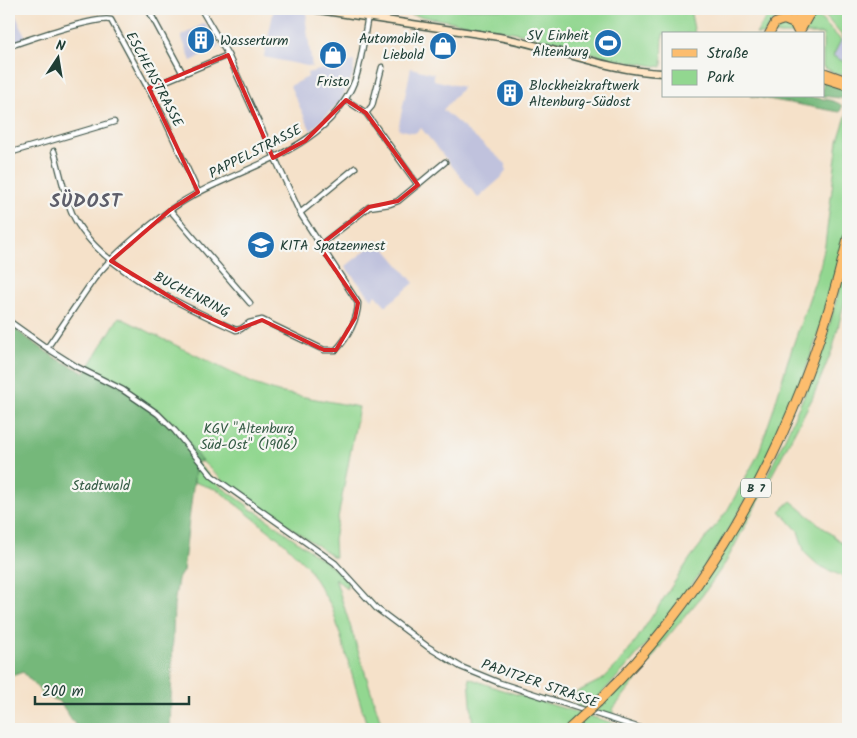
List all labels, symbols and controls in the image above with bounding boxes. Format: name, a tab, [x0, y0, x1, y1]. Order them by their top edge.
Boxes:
building icon: Wasserturm	[186, 25, 216, 55]
place label: SV Einheit Altenburg	[527, 25, 590, 63]
street label: ESCHENSTRASSE	[120, 28, 189, 132]
place label: Automobile Liebold	[359, 28, 425, 66]
sports icon: SV Einheit Altenburg	[593, 28, 623, 58]
place label: Wasserturm	[220, 30, 288, 52]
shop icon: Automobile Liebold	[428, 31, 458, 61]
north arrow	[32, 32, 82, 82]
legend	[662, 32, 824, 98]
text: N	[54, 35, 67, 58]
shop icon: Fristo	[318, 40, 348, 70]
text: Straße	[707, 42, 749, 66]
text: Park	[707, 66, 735, 90]
place label: Fristo	[316, 71, 350, 93]
place label: Blockheizkraftwerk Altenburg-Südost	[529, 75, 640, 113]
building icon: Blockheizkraftwerk Altenburg-Südost	[495, 78, 525, 108]
street label: PAPPELSTRASSE	[205, 119, 307, 185]
district label: SÜDOST	[50, 187, 123, 217]
school or university icon: KITA Spatzennest	[246, 230, 276, 260]
place label: KITA Spatzennest	[280, 235, 386, 257]
street label: BUCHENRING	[149, 266, 234, 324]
park label: KGV "Altenburg Süd-Ost" (1906)	[200, 418, 298, 456]
park label: Stadtwald	[72, 475, 131, 497]
road number: B 7	[741, 478, 771, 498]
street label: PADITZER STRASSE	[478, 654, 602, 715]
scale bar	[35, 673, 189, 705]
text: 200 m	[42, 680, 84, 704]

